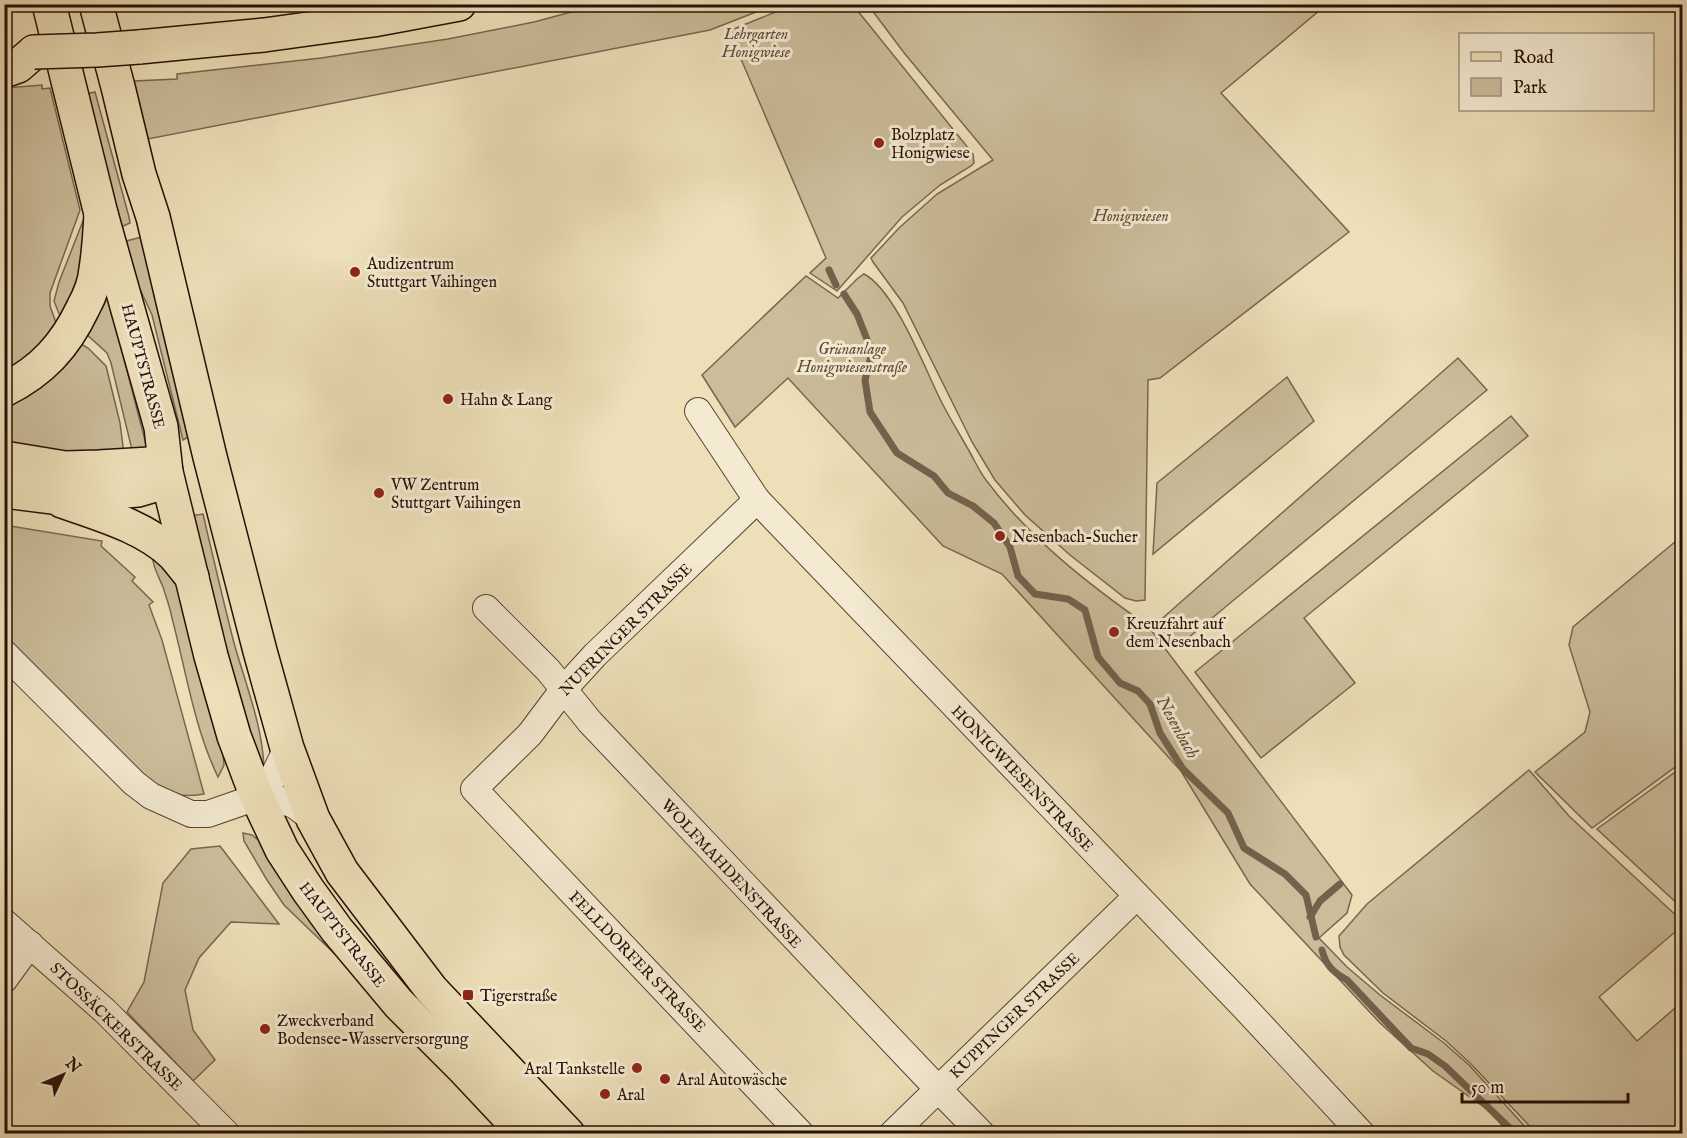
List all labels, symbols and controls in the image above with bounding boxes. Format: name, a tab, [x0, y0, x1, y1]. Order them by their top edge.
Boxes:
park label: Lehrgarten Honigwiese	[721, 25, 791, 63]
legend	[1459, 33, 1654, 111]
text: Road	[1513, 47, 1554, 70]
text: Park	[1513, 77, 1548, 100]
place label: Bolzplatz Honigwiese	[891, 126, 970, 164]
marker: Bolzplatz Honigwiese	[872, 136, 886, 150]
park label: Honigwiesen	[1092, 207, 1169, 227]
place label: Audizentrum Stuttgart Vaihingen	[366, 255, 497, 293]
marker: Audizentrum Stuttgart Vaihingen	[348, 265, 362, 279]
street label: HAUPTSTRASSE	[116, 302, 168, 431]
park label: Grünanlage Honigwiesenstraße	[796, 340, 908, 378]
place label: Hahn & Lang	[460, 391, 553, 411]
marker: Hahn & Lang	[441, 392, 455, 406]
place label: VW Zentrum Stuttgart Vaihingen	[390, 476, 521, 514]
marker: VW Zentrum Stuttgart Vaihingen	[372, 486, 386, 500]
place label: Nesenbach-Sucher	[1012, 528, 1138, 548]
marker: Nesenbach-Sucher	[993, 529, 1007, 543]
street label: NUFRINGER STRASSE	[556, 560, 697, 701]
place label: Kreuzfahrt auf dem Nesenbach	[1126, 615, 1231, 653]
marker: Kreuzfahrt auf dem Nesenbach	[1107, 625, 1121, 639]
water label: Nesenbach	[1150, 692, 1203, 763]
street label: HONIGWIESENSTRASSE	[946, 702, 1097, 857]
street label: WOLFMAHDENSTRASSE	[656, 796, 805, 953]
street label: HAUPTSTRASSE	[294, 878, 389, 992]
street label: FELLDORFER STRASSE	[564, 887, 709, 1037]
street label: KUPPINGER STRASSE	[946, 949, 1085, 1084]
street label: STOSSÄCKERSTRASSE	[45, 958, 187, 1096]
place label: Tigerstraße	[480, 987, 557, 1007]
marker: Tigerstraße	[461, 988, 475, 1002]
place label: Zweckverband Bodensee-Wasserversorgung	[277, 1012, 469, 1050]
marker: Zweckverband Bodensee-Wasserversorgung	[258, 1022, 272, 1036]
north arrow	[33, 1045, 93, 1105]
text: N	[60, 1053, 84, 1078]
place label: Aral Tankstelle	[524, 1060, 625, 1080]
marker: Aral Tankstelle	[630, 1061, 644, 1075]
scale bar	[1462, 1066, 1628, 1104]
place label: Aral Autowäsche	[676, 1071, 787, 1091]
marker: Aral Autowäsche	[658, 1072, 672, 1086]
text: 50 m	[1471, 1077, 1504, 1100]
place label: Aral	[616, 1086, 646, 1106]
marker: Aral	[598, 1087, 612, 1101]

